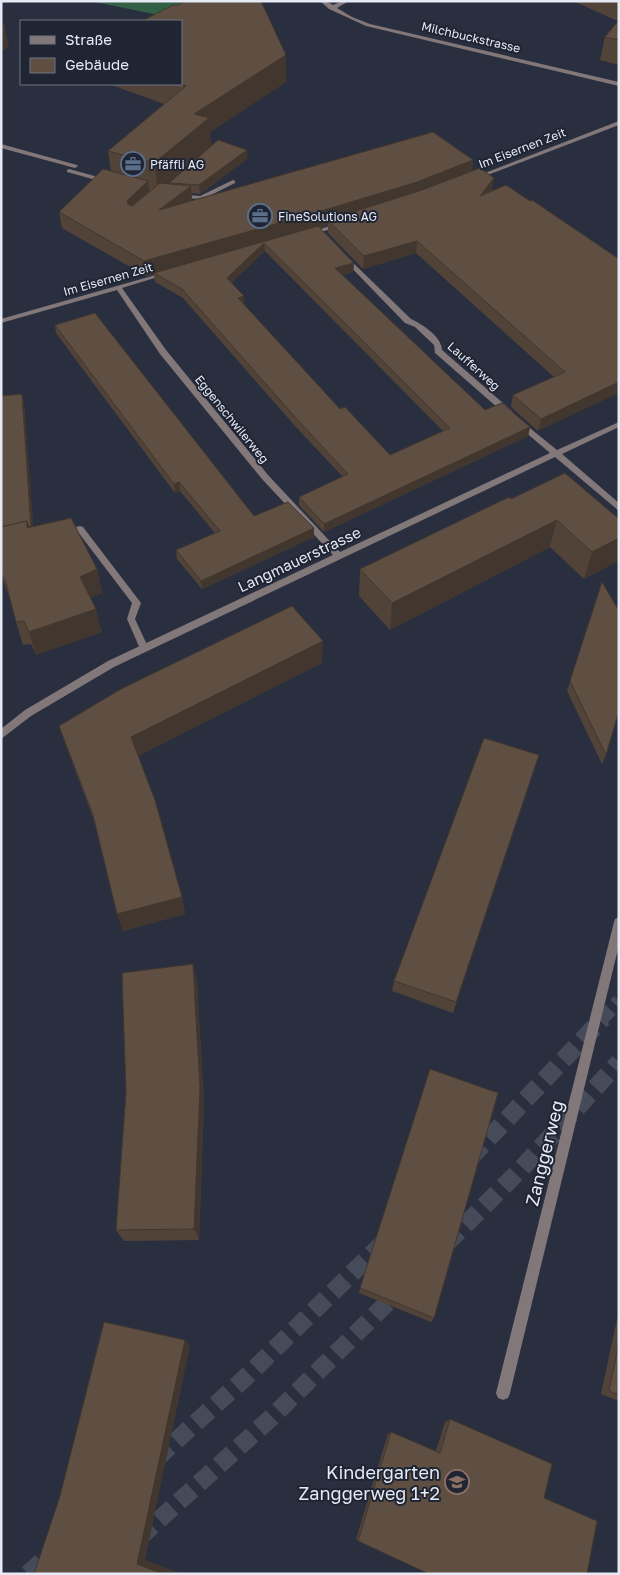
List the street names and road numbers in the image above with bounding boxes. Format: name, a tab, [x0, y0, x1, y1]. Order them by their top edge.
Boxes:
street label: Milchbuckstrasse	[420, 18, 522, 56]
street label: Im Eisernen Zeit	[476, 124, 568, 172]
street label: Im Eisernen Zeit	[61, 259, 155, 299]
street label: Laufferweg	[445, 338, 503, 394]
street label: Eggenschwilerweg	[192, 372, 272, 466]
street label: Langmauerstrasse	[235, 522, 364, 595]
street label: Zanggerweg	[520, 1098, 568, 1208]

